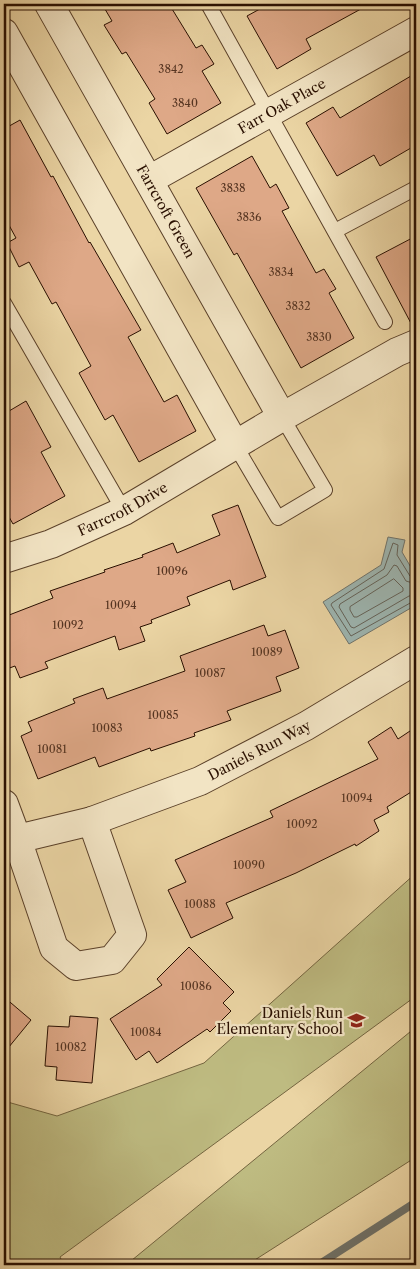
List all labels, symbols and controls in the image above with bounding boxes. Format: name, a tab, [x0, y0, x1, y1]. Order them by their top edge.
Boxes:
house number: 3842	[158, 62, 184, 76]
street label: Farr Oak Place	[235, 74, 329, 138]
house number: 3840	[172, 96, 198, 110]
street label: Farrcroft Green	[133, 162, 199, 261]
house number: 3838	[220, 181, 246, 195]
house number: 3836	[236, 210, 262, 224]
house number: 3834	[269, 265, 294, 279]
house number: 3832	[286, 299, 310, 313]
house number: 3830	[306, 330, 332, 344]
street label: Farrcroft Drive	[75, 478, 171, 540]
house number: 10096	[156, 564, 188, 578]
house number: 10094	[105, 598, 137, 612]
house number: 10092	[52, 618, 84, 632]
house number: 10089	[251, 645, 283, 659]
house number: 10087	[195, 666, 226, 680]
house number: 10085	[147, 708, 179, 722]
street label: Daniels Run Way	[205, 716, 314, 784]
house number: 10083	[91, 721, 123, 735]
house number: 10081	[37, 742, 67, 756]
house number: 10094	[341, 791, 373, 805]
house number: 10092	[286, 817, 318, 831]
house number: 10090	[233, 858, 265, 872]
house number: 10088	[184, 897, 216, 911]
house number: 10086	[180, 979, 212, 993]
place label: Daniels Run Elementary School	[217, 1004, 343, 1038]
school or university icon: Daniels Run Elementary School	[347, 1011, 367, 1031]
house number: 10084	[130, 1025, 162, 1039]
house number: 10082	[55, 1040, 87, 1054]

